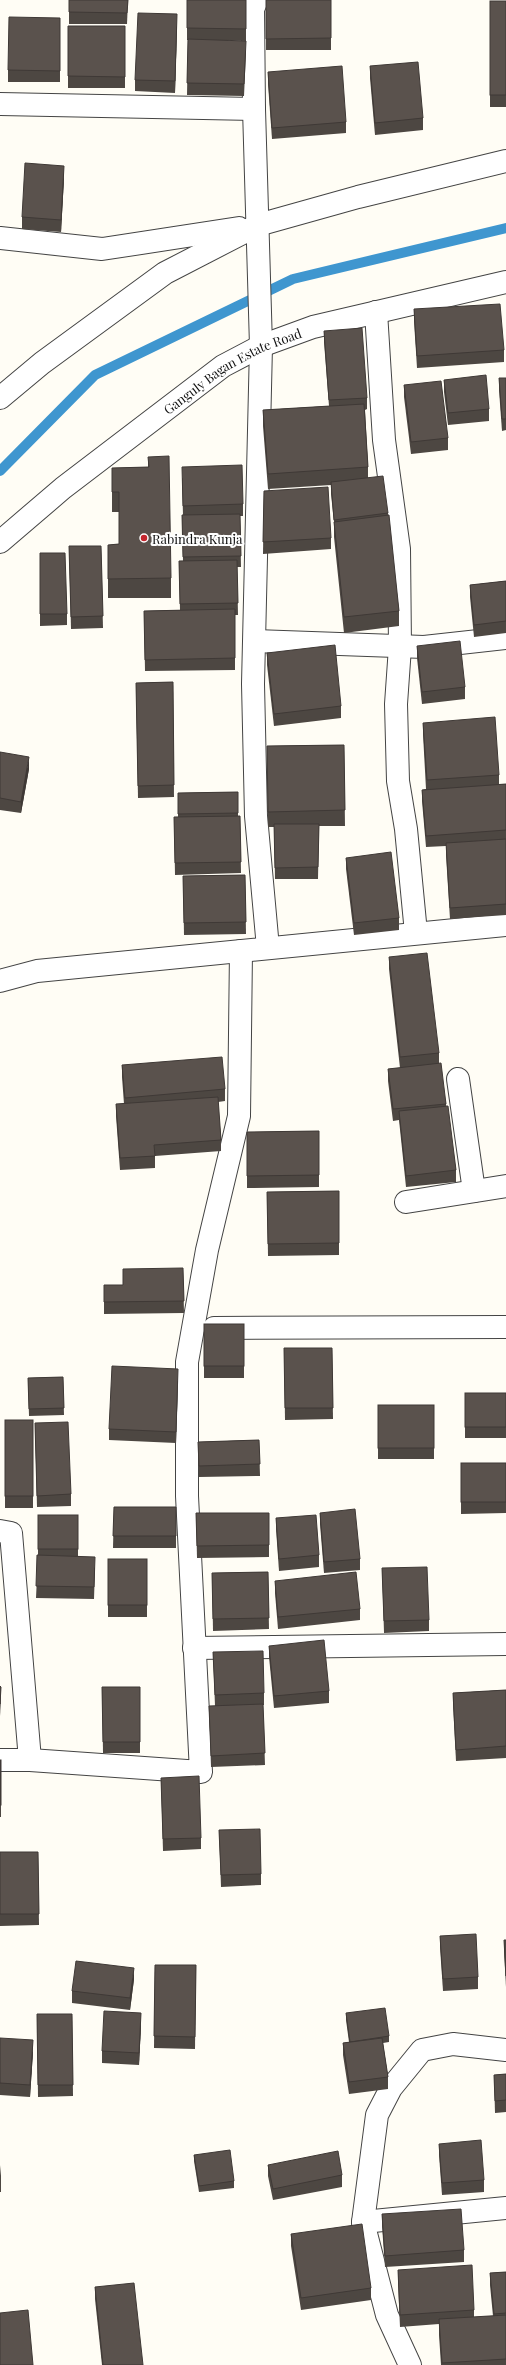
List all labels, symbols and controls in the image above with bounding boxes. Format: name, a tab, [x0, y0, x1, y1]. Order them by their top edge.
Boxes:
street label: Ganguly Bagan Estate Road	[159, 323, 304, 417]
place label: Rabindra Kunja	[152, 530, 243, 547]
marker: Rabindra Kunja	[139, 533, 149, 543]

